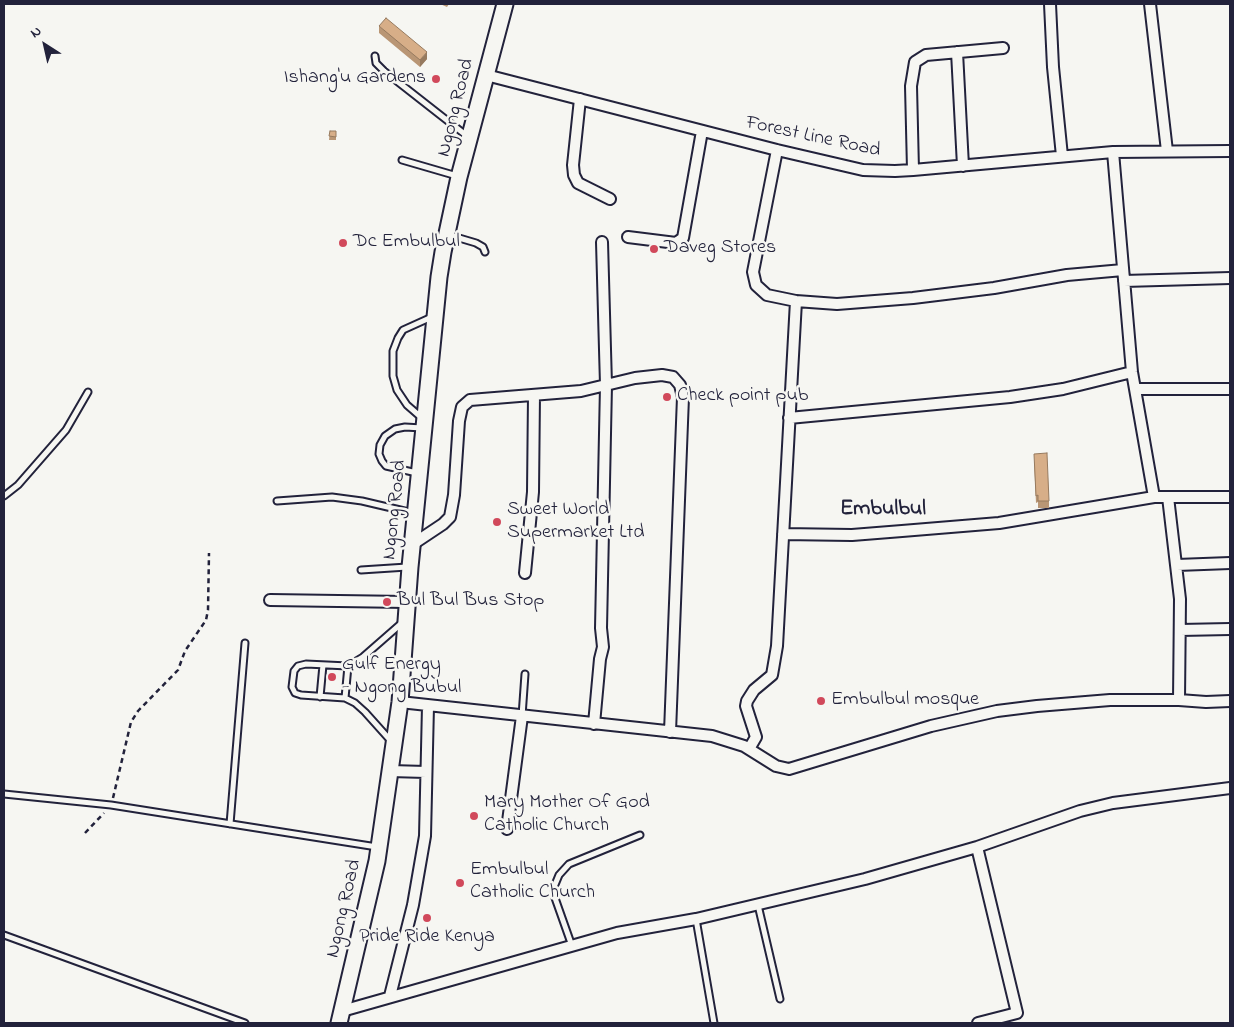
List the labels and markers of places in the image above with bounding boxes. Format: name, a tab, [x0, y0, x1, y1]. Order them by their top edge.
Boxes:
place label: Ishang'u Gardens	[284, 67, 426, 91]
marker: Ishang'u Gardens	[430, 73, 442, 85]
place label: Dc Embulbul	[353, 231, 460, 255]
marker: Dc Embulbul	[337, 237, 349, 249]
place label: Daveg Stores	[664, 237, 776, 261]
marker: Daveg Stores	[648, 243, 660, 255]
place label: Check point pub	[677, 385, 808, 409]
marker: Check point pub	[661, 391, 673, 403]
place label: Sweet World Supermarket Ltd	[507, 499, 645, 546]
marker: Sweet World Supermarket Ltd	[491, 516, 503, 528]
place label: Bul Bul Bus Stop	[397, 590, 544, 614]
marker: Bul Bul Bus Stop	[381, 596, 393, 608]
place label: Gulf Energy - Ngong Bubul	[342, 654, 461, 701]
marker: Gulf Energy - Ngong Bubul	[326, 671, 338, 683]
place label: Embulbul mosque	[831, 689, 979, 713]
marker: Embulbul mosque	[815, 695, 827, 707]
place label: Mary Mother Of God Catholic Church	[484, 792, 650, 839]
marker: Mary Mother Of God Catholic Church	[468, 810, 480, 822]
place label: Embulbul Catholic Church	[470, 859, 595, 906]
marker: Embulbul Catholic Church	[454, 877, 466, 889]
marker: Pride Ride Kenya	[421, 912, 433, 924]
place label: Pride Ride Kenya	[359, 926, 495, 950]

